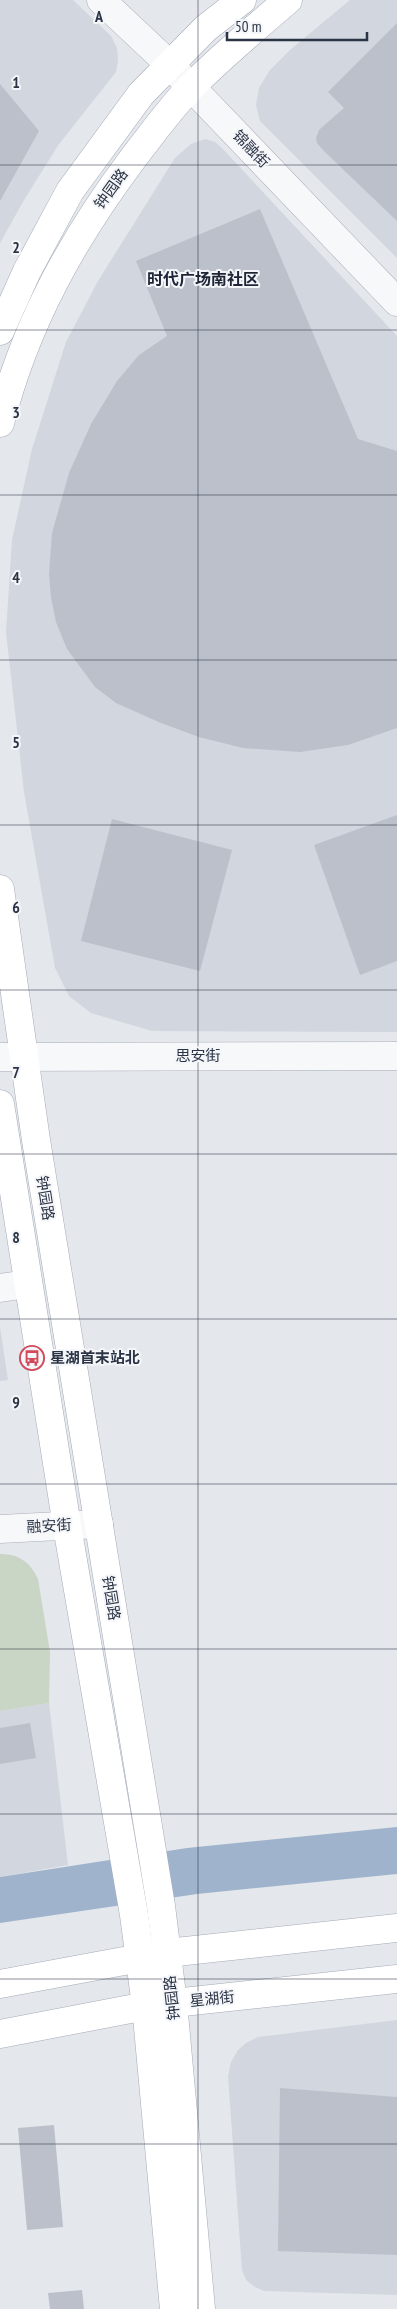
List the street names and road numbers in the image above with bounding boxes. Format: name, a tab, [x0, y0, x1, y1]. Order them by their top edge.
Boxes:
street label: 锦融街	[229, 126, 274, 171]
street label: 钟园路	[90, 165, 132, 212]
street label: 思安街	[175, 1046, 221, 1065]
street label: 钟园路	[33, 1174, 58, 1222]
street label: 融安街	[26, 1515, 72, 1536]
street label: 钟园路	[99, 1574, 124, 1622]
street label: 钟园路	[160, 1975, 183, 2021]
street label: 星湖街	[189, 1987, 235, 2010]

